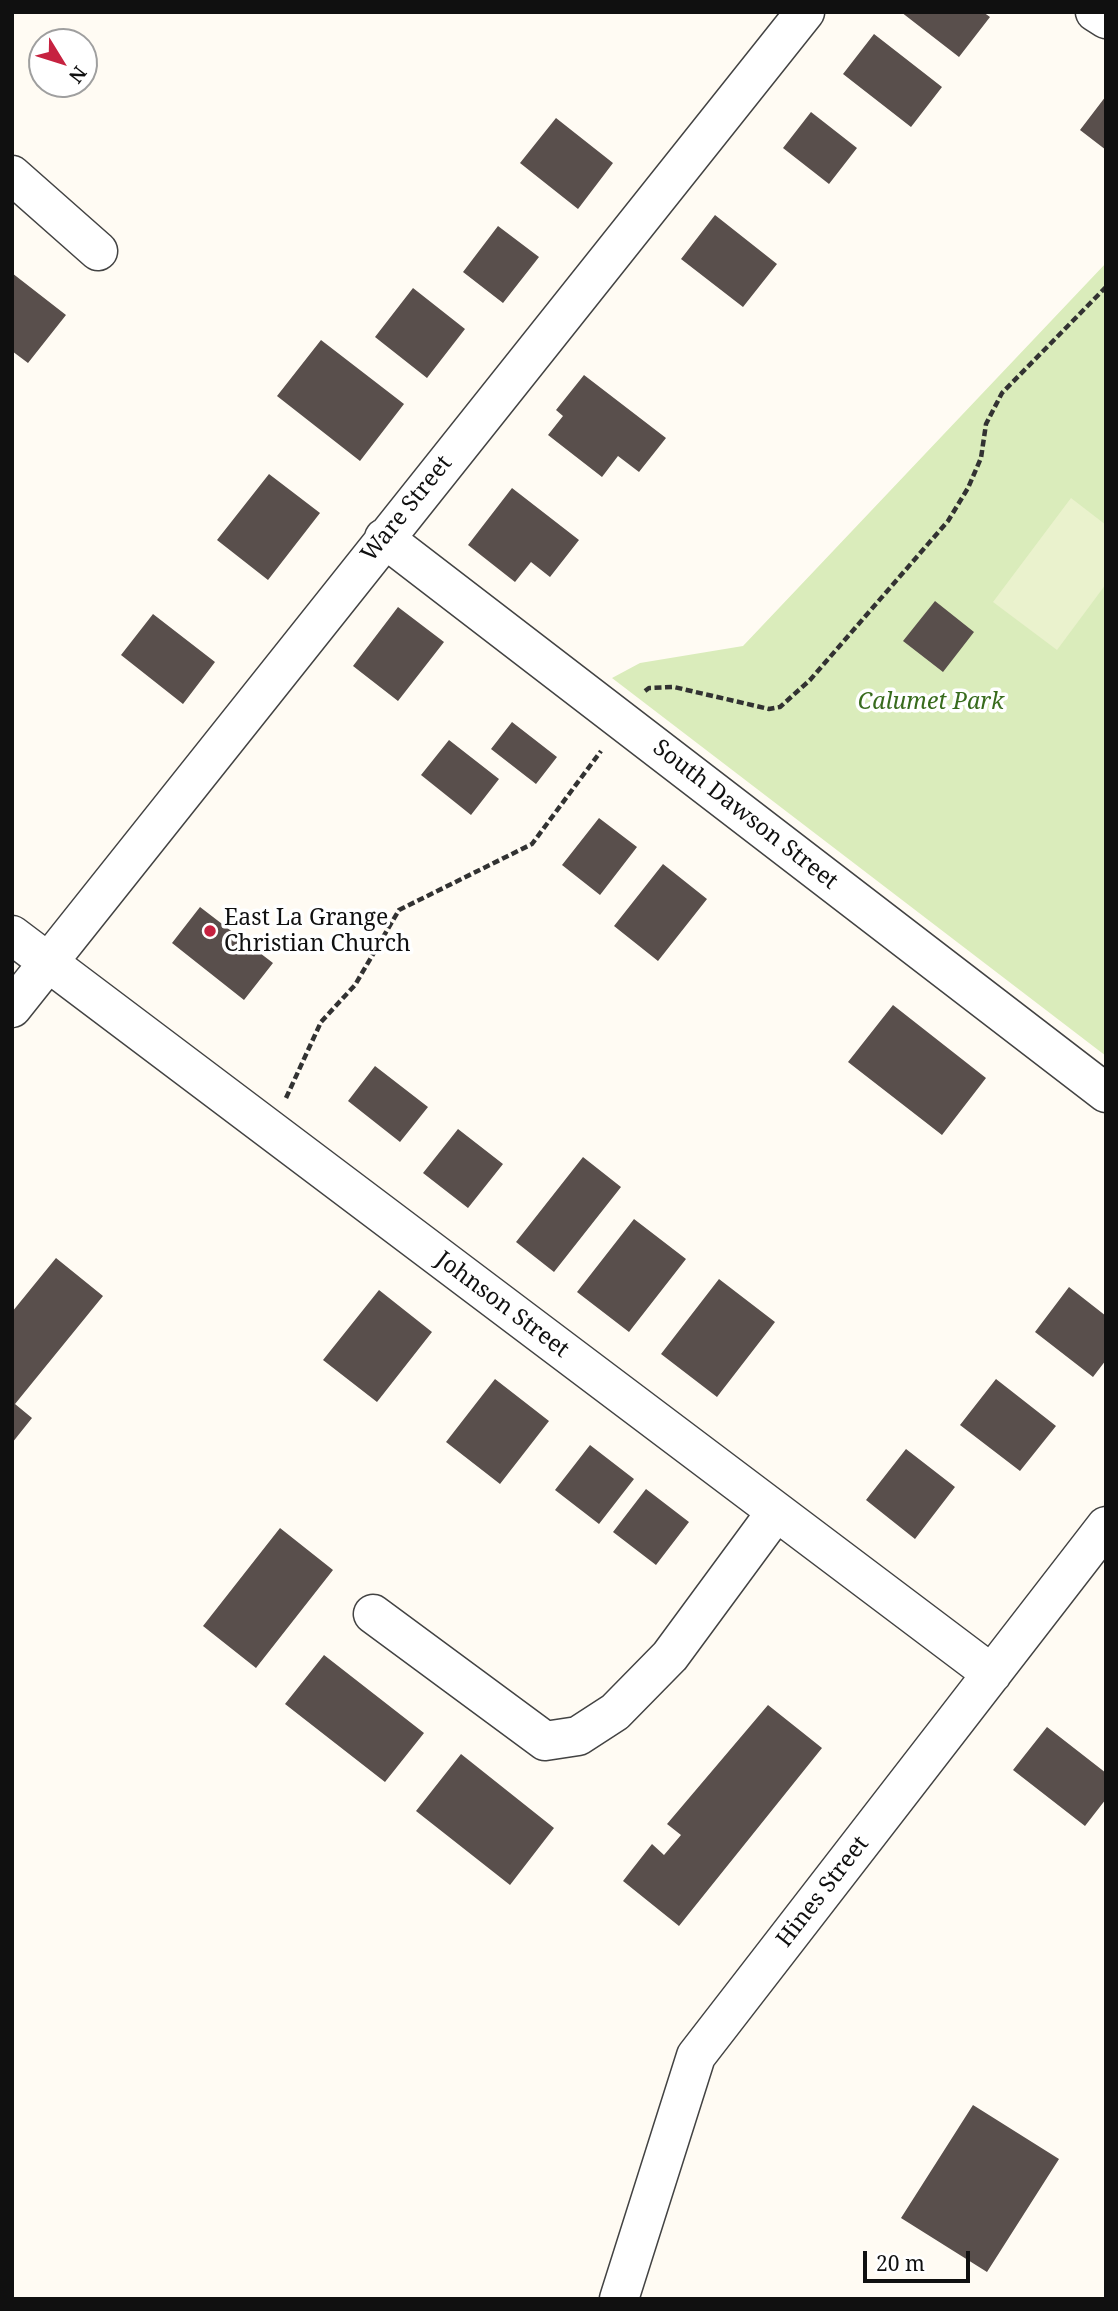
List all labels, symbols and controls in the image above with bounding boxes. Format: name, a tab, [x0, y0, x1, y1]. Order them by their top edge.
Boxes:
north arrow	[28, 28, 98, 98]
text: N	[63, 61, 93, 89]
street label: Ware Street	[356, 450, 458, 568]
park label: Calumet Park	[858, 688, 1004, 716]
street label: South Dawson Street	[647, 734, 843, 896]
place label: East La Grange Christian Church	[224, 904, 411, 958]
marker: East La Grange Christian Church	[202, 923, 218, 939]
street label: Johnson Street	[430, 1246, 574, 1364]
street label: Hines Street	[771, 1831, 875, 1953]
scale bar	[866, 2238, 973, 2282]
text: 20 m	[876, 2249, 925, 2277]

